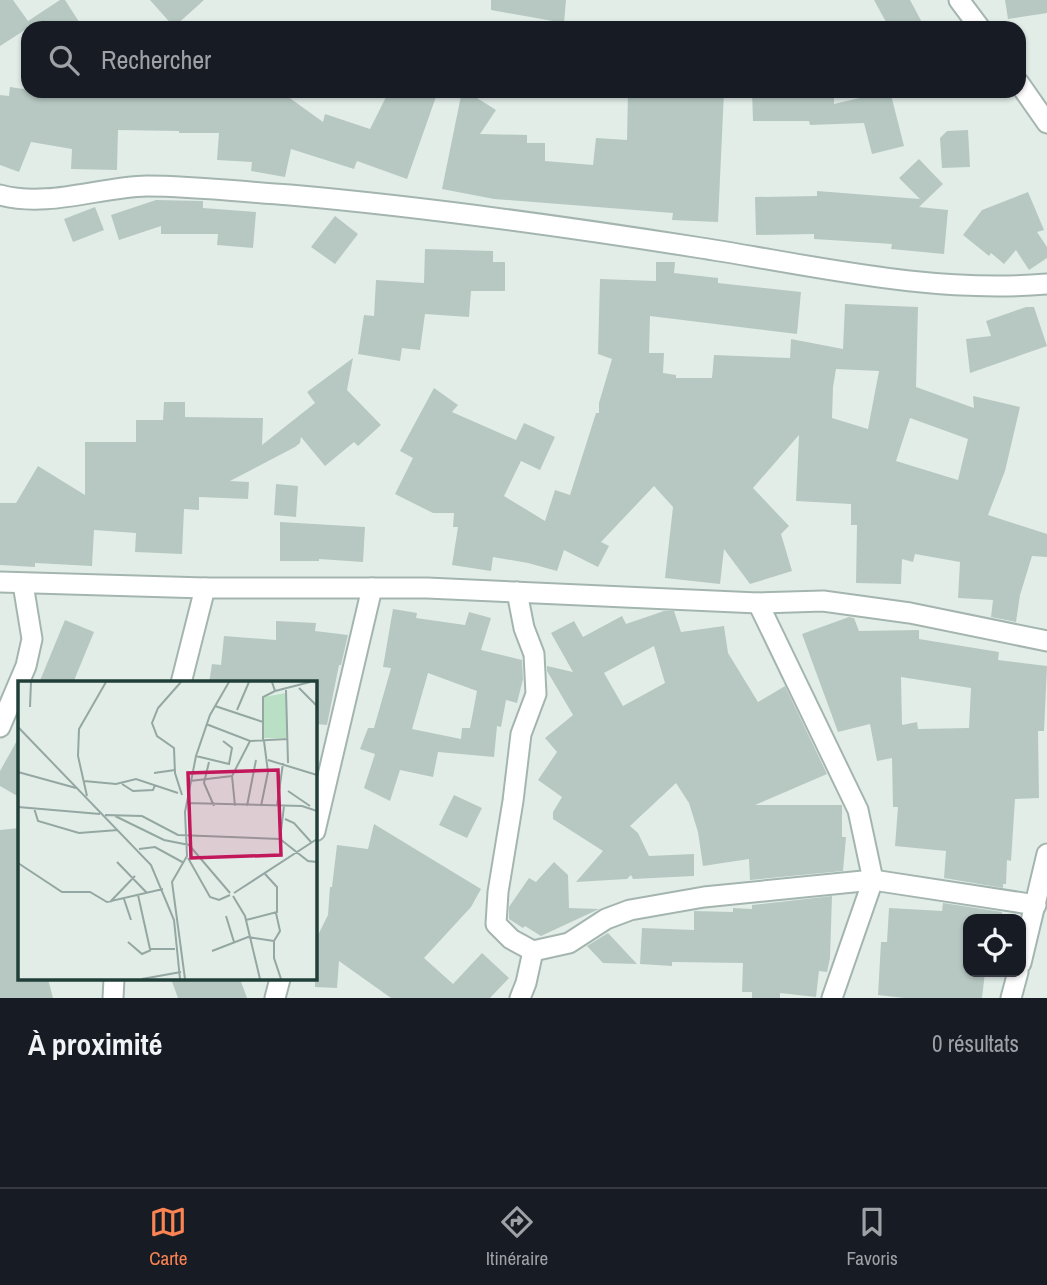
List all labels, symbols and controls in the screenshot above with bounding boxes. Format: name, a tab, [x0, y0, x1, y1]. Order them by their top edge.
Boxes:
search box	[21, 21, 1026, 98]
icon: search	[45, 41, 83, 79]
text: Rechercher	[101, 42, 211, 77]
inset map	[18, 681, 317, 981]
map controls	[963, 914, 1026, 977]
button: locate	[963, 914, 1026, 977]
text: À proximité	[28, 1024, 162, 1064]
text: 0 résultats	[932, 1028, 1019, 1059]
tab: Carte	[149, 1203, 187, 1271]
tab: Itinéraire	[486, 1203, 548, 1271]
tab: Favoris	[847, 1203, 898, 1271]

